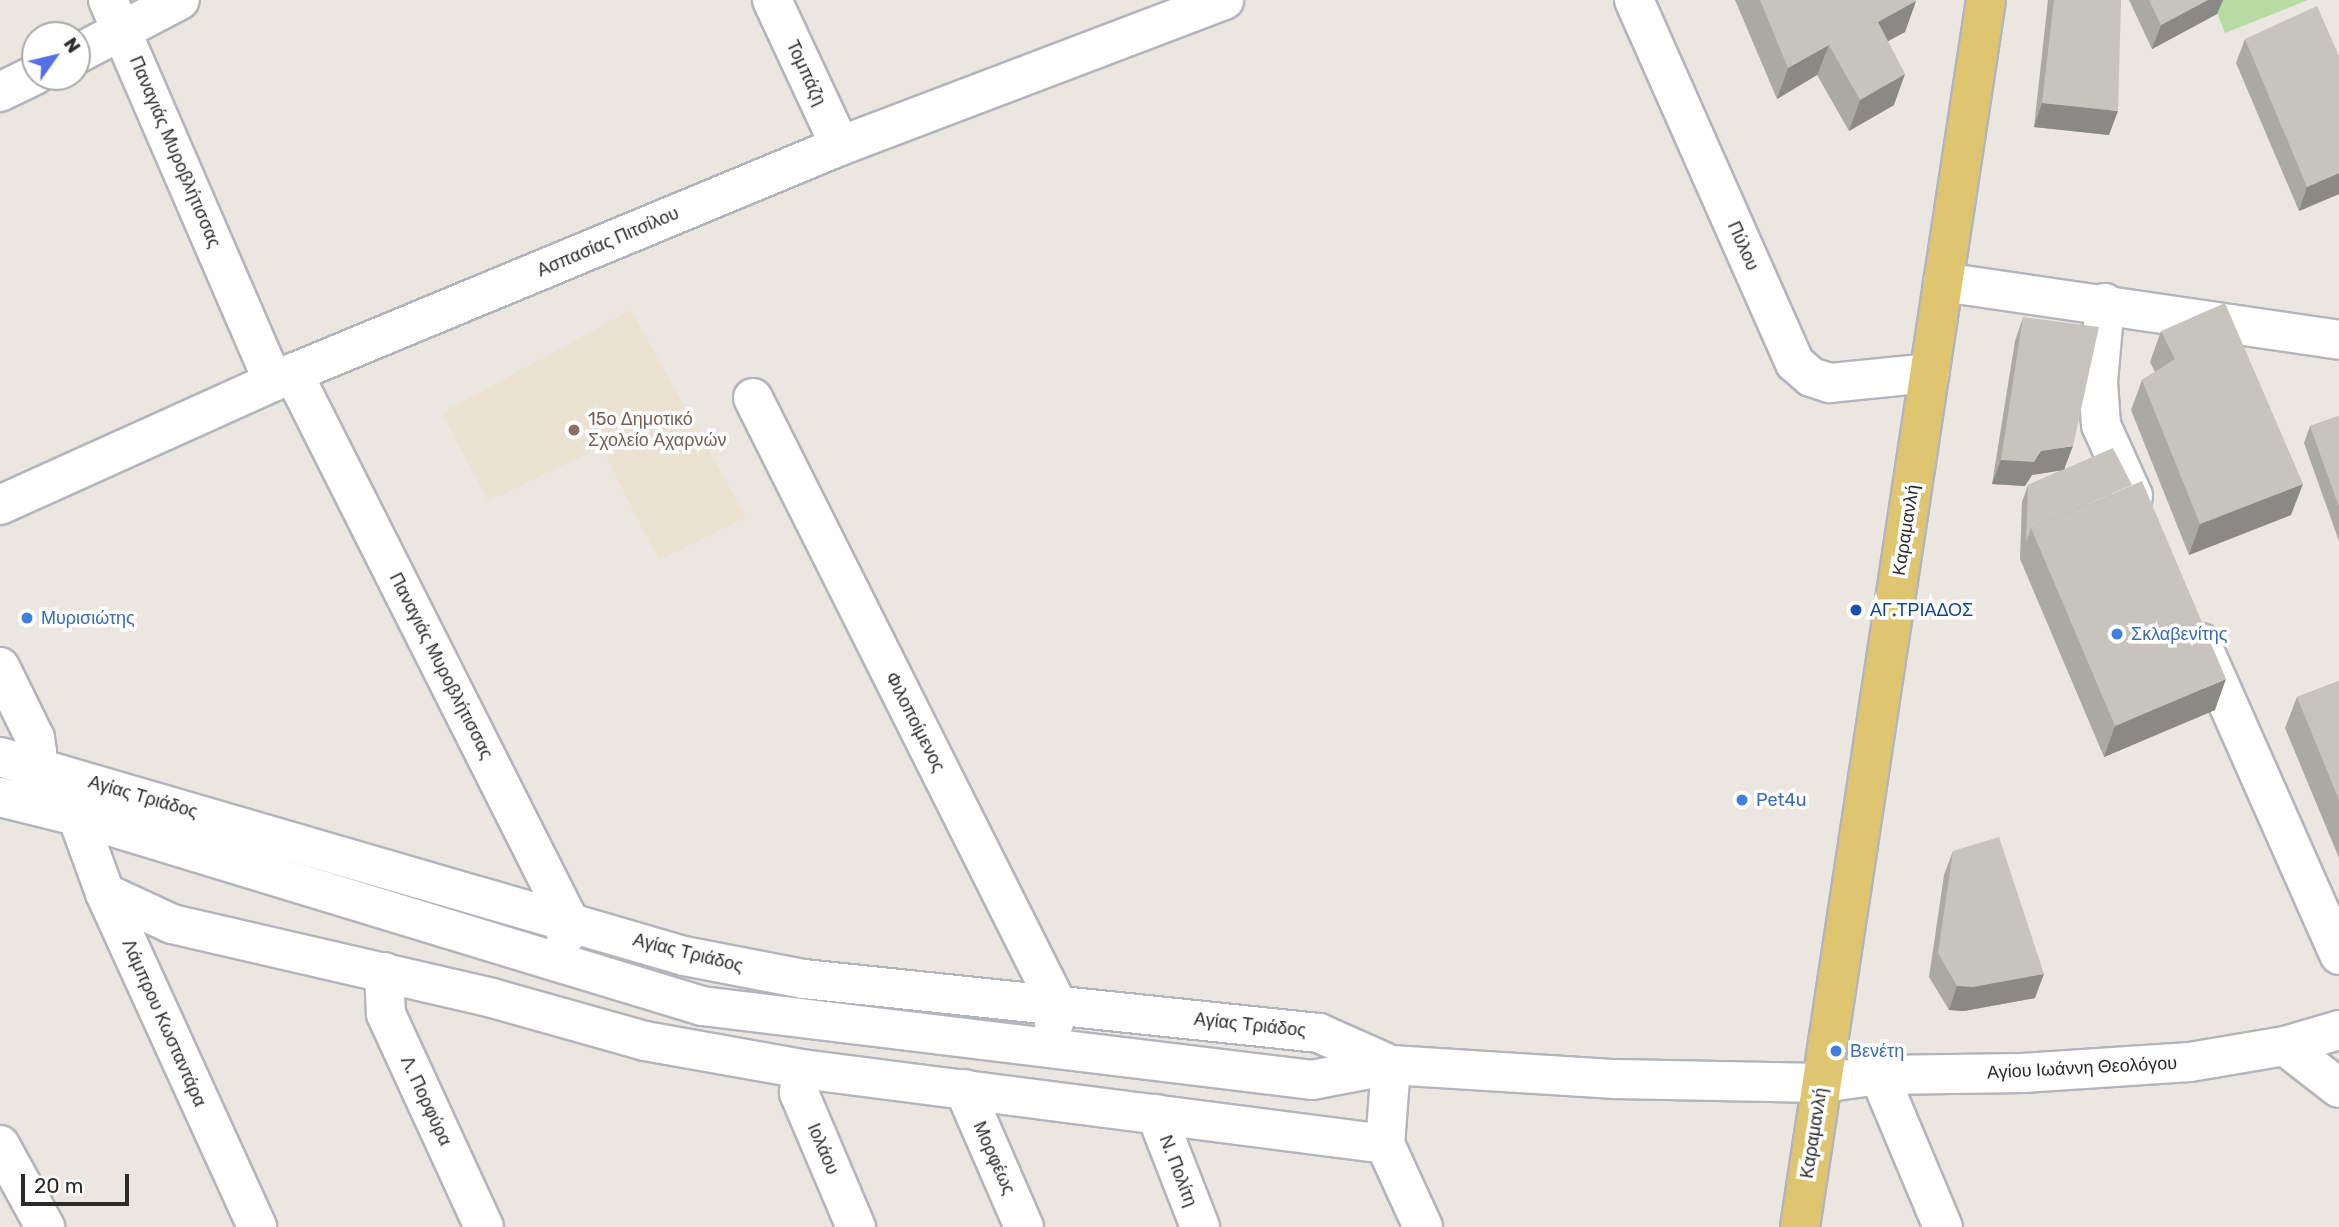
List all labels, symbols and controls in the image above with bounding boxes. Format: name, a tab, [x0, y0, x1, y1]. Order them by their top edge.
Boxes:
north arrow	[21, 21, 91, 91]
text: N	[59, 33, 86, 57]
street label: Τομπάζη	[782, 37, 830, 109]
street label: Παναγιάς Μυροβλήτισσας	[125, 53, 225, 251]
street label: Ασπασίας Πιτσίλου	[534, 202, 682, 282]
street label: Πύλου	[1723, 218, 1763, 274]
place label: 15ο Δημοτικό Σχολείο Αχαρνών	[588, 409, 727, 452]
marker: 15ο Δημοτικό Σχολείο Αχαρνών	[566, 422, 582, 438]
street label: Καραμανλή	[1888, 483, 1924, 577]
street label: Παναγιάς Μυροβλήτισσας	[385, 569, 497, 763]
place label: ΑΓ.ΤΡΙΑΔΟΣ	[1870, 599, 1973, 621]
marker: ΑΓ.ΤΡΙΑΔΟΣ	[1848, 602, 1864, 618]
place label: Μυρισιώτης	[41, 607, 135, 629]
marker: Μυρισιώτης	[19, 610, 35, 626]
place label: Σκλαβενίτης	[2131, 623, 2227, 645]
marker: Σκλαβενίτης	[2109, 626, 2125, 642]
street label: Φιλοποίμενος	[881, 668, 949, 776]
street label: Αγίας Τριάδος	[86, 771, 200, 823]
place label: Pet4u	[1756, 789, 1807, 811]
marker: Pet4u	[1734, 792, 1750, 808]
street label: Αγίας Τριάδος	[631, 929, 745, 977]
street label: Λάμπρου Κωσταντάρα	[117, 936, 211, 1110]
street label: Αγίας Τριάδος	[1193, 1008, 1307, 1042]
place label: Βενέτη	[1850, 1040, 1904, 1062]
marker: Βενέτη	[1828, 1043, 1844, 1059]
street label: Αγίου Ιωάννη Θεολόγου	[1987, 1052, 2177, 1084]
street label: Λ. Πορφύρα	[396, 1053, 456, 1149]
street label: Καραμανλή	[1796, 1086, 1832, 1180]
street label: Μορφέως	[968, 1118, 1020, 1198]
street label: Ιολάου	[803, 1120, 843, 1178]
street label: Ν. Πολίτη	[1155, 1132, 1201, 1210]
scale bar	[24, 1160, 133, 1204]
text: 20 m	[34, 1173, 83, 1198]

